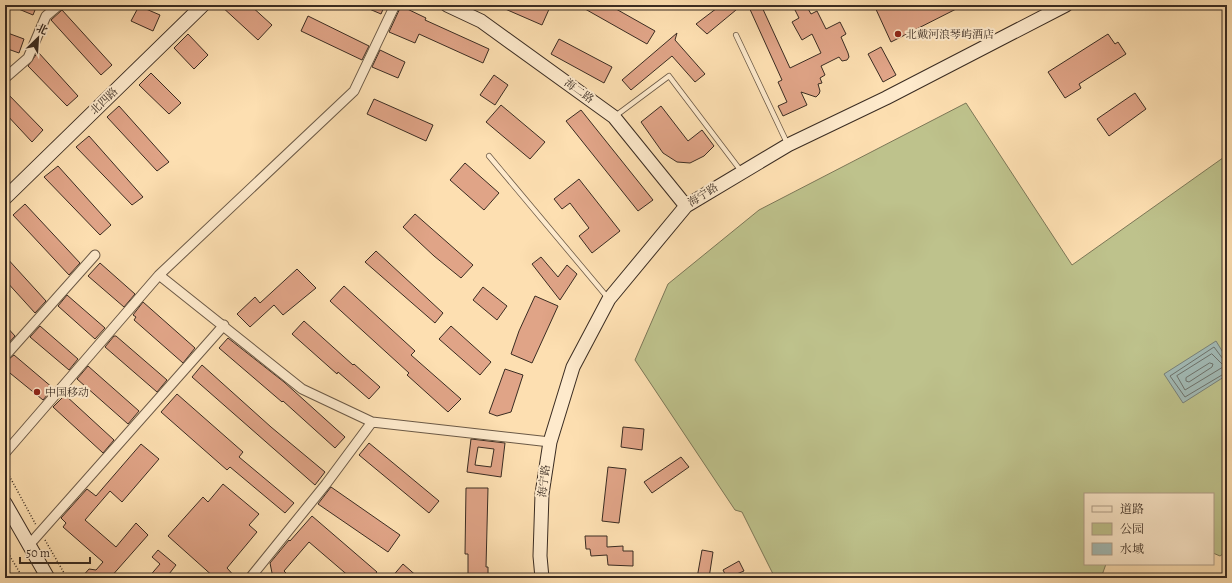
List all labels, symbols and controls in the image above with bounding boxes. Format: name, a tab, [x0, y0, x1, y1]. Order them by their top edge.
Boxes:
north arrow	[18, 18, 58, 58]
text: 北	[34, 20, 50, 39]
place label: 北戴河浪琴屿酒店	[906, 27, 994, 42]
marker: 北戴河浪琴屿酒店	[893, 29, 903, 39]
street label: 海二路	[561, 75, 597, 107]
street label: 北四路	[87, 84, 121, 118]
street label: 海宁路	[685, 180, 721, 210]
place label: 中国移动	[45, 385, 89, 400]
marker: 中国移动	[32, 387, 42, 397]
street label: 海宁路	[535, 464, 553, 498]
legend	[1084, 493, 1214, 565]
text: 道路	[1120, 501, 1144, 517]
text: 公园	[1120, 521, 1144, 537]
scale bar	[20, 539, 90, 565]
text: 水域	[1120, 541, 1144, 557]
text: 50 m	[26, 545, 50, 561]

